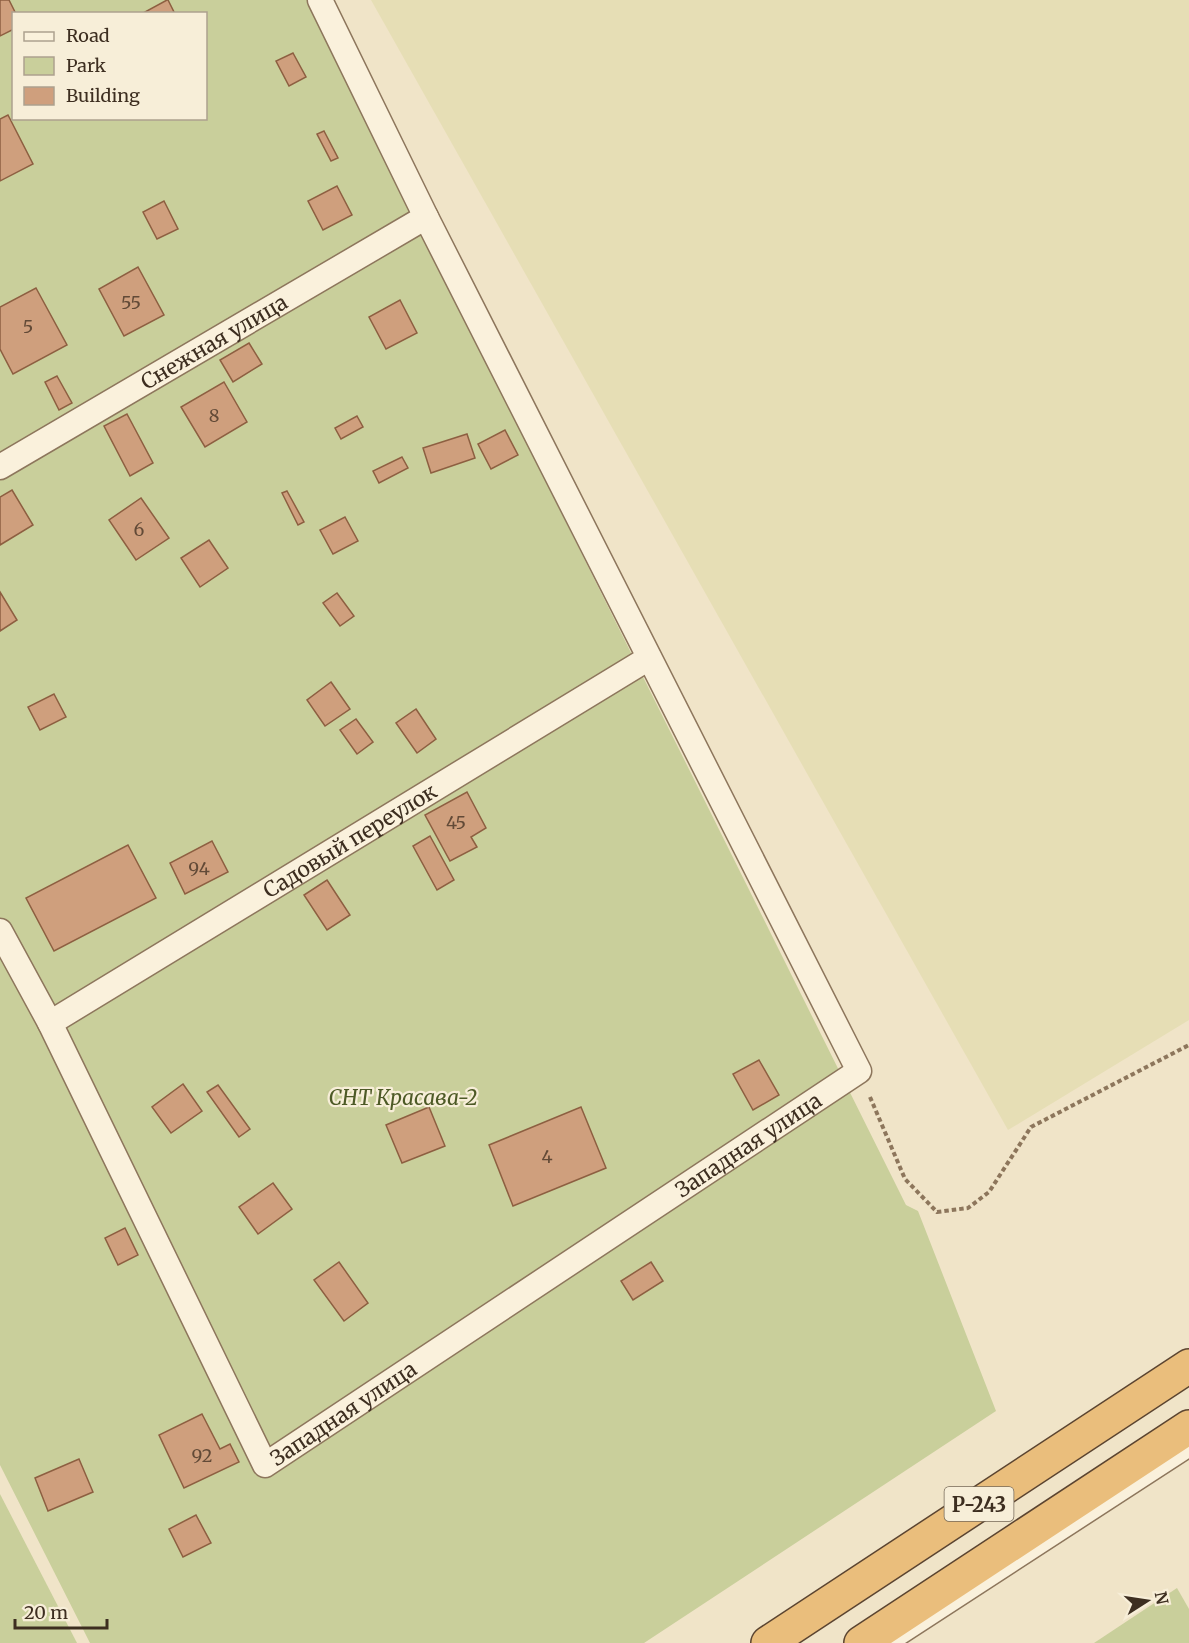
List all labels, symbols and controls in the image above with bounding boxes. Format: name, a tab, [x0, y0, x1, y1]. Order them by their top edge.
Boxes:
legend	[12, 12, 207, 120]
text: Road	[66, 24, 110, 47]
text: Park	[66, 54, 107, 77]
text: Building	[66, 84, 140, 107]
street label: Снежная улица	[136, 288, 292, 395]
house number: 55	[121, 291, 141, 314]
house number: 5	[23, 315, 33, 338]
house number: 8	[209, 404, 219, 427]
house number: 6	[134, 518, 145, 541]
street label: Садовый переулок	[258, 777, 442, 904]
house number: 45	[446, 811, 466, 834]
house number: 94	[188, 857, 210, 880]
park label: СНТ Красава-2	[328, 1084, 478, 1111]
street label: Западная улица	[670, 1086, 827, 1203]
house number: 4	[541, 1145, 553, 1168]
street label: Западная улица	[265, 1355, 422, 1471]
house number: 92	[191, 1444, 213, 1467]
road number: Р-243	[944, 1487, 1014, 1521]
north arrow	[1117, 1571, 1177, 1631]
text: N	[1151, 1590, 1173, 1606]
scale bar	[15, 1592, 106, 1630]
text: 20 m	[24, 1601, 68, 1624]

